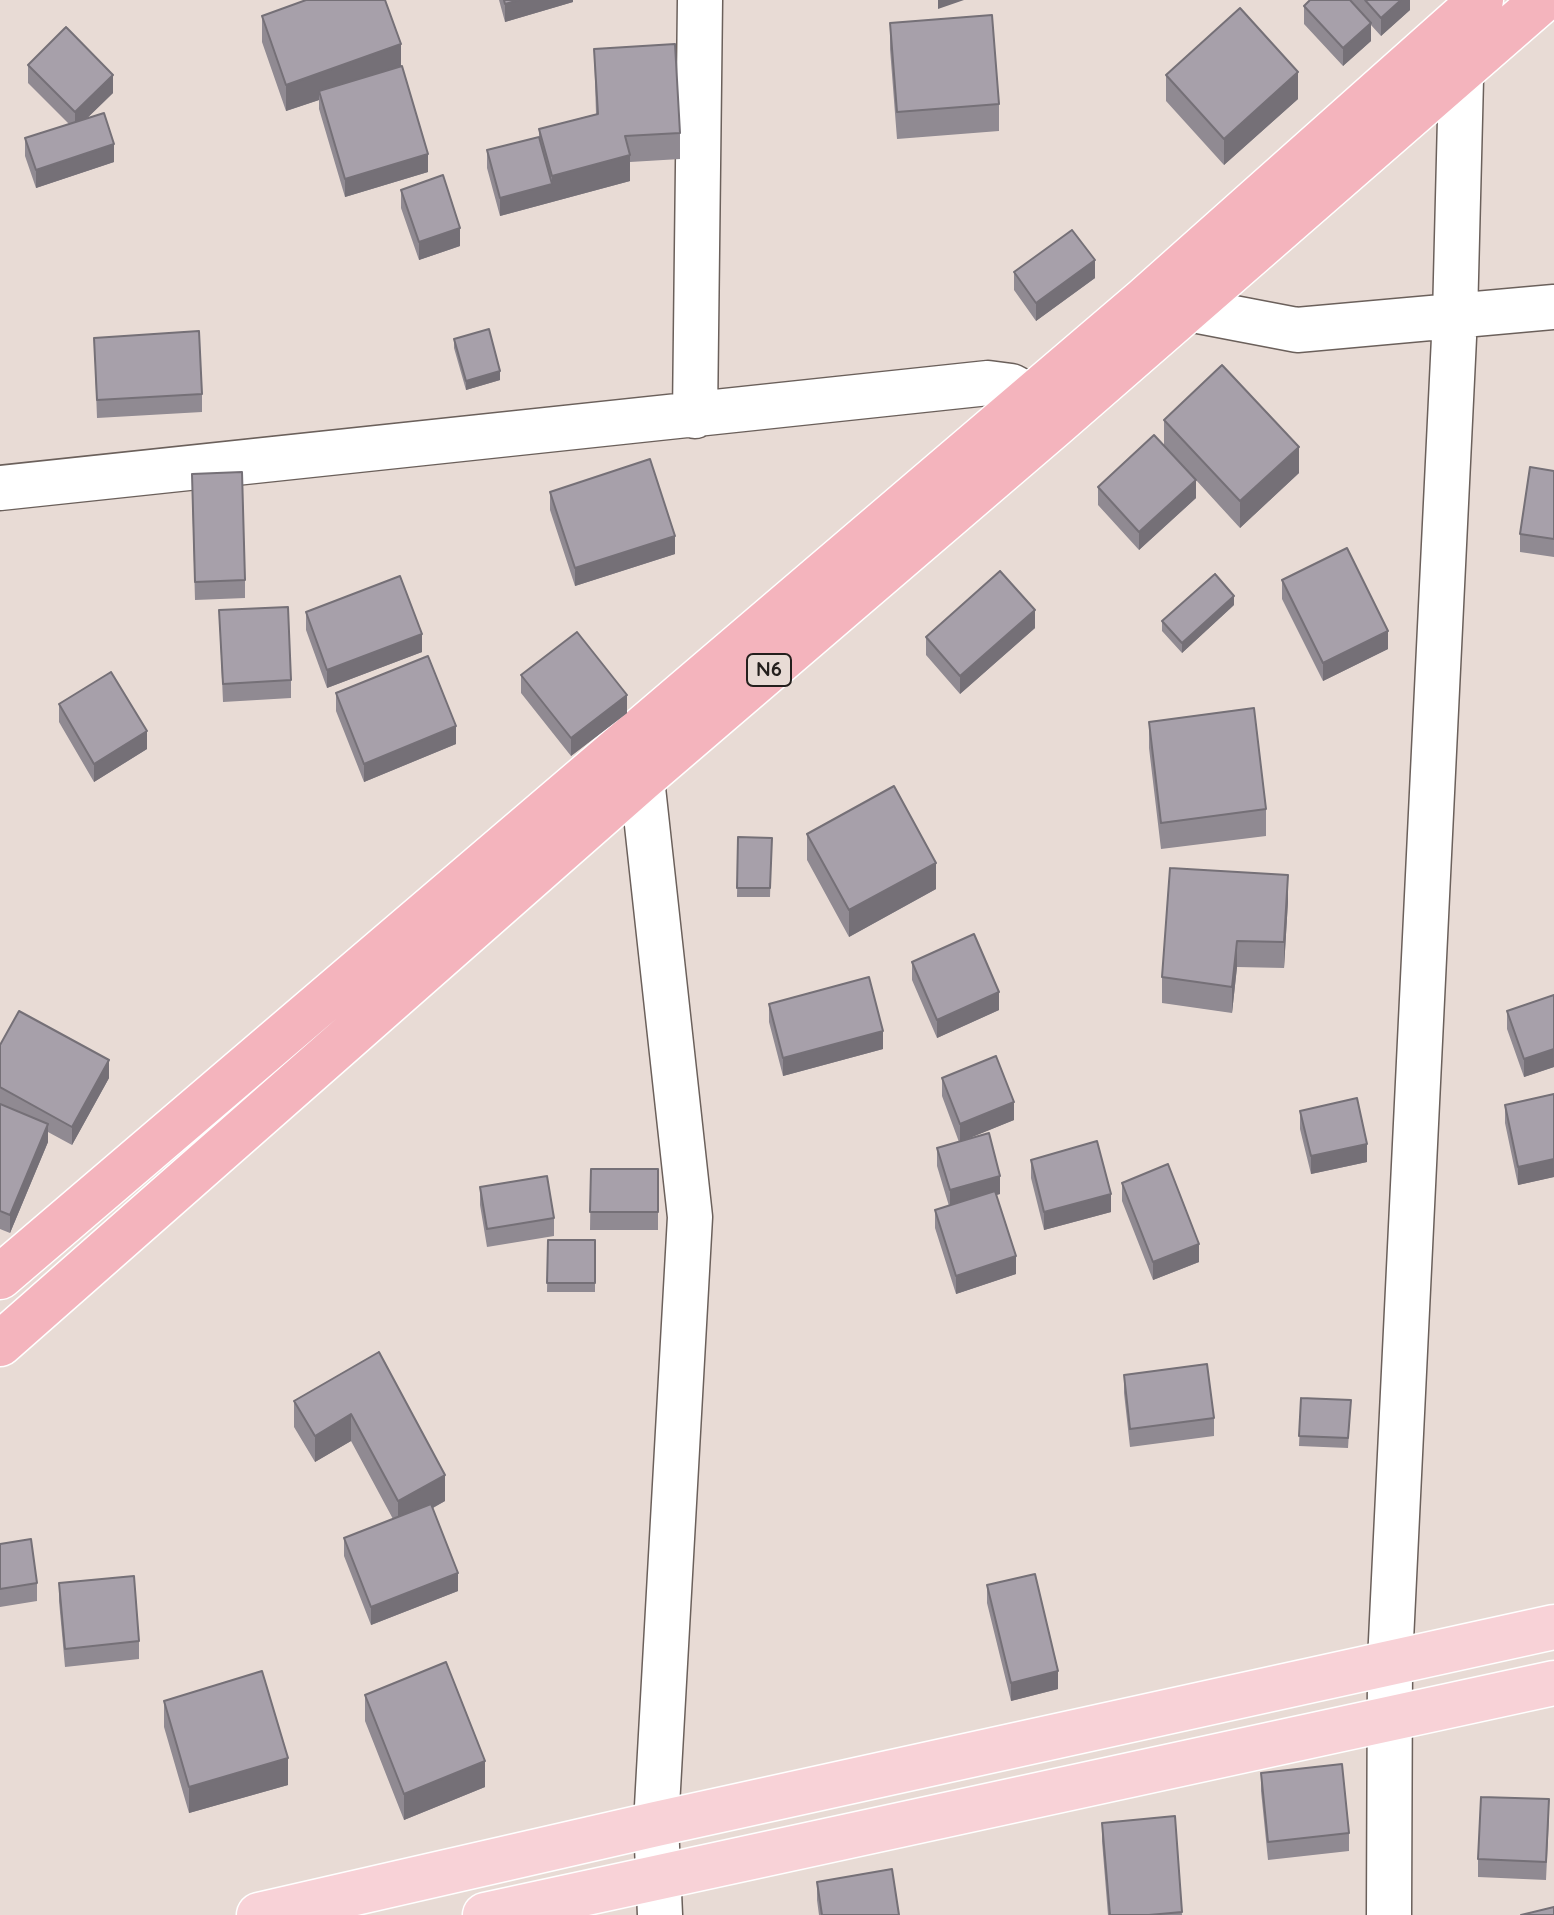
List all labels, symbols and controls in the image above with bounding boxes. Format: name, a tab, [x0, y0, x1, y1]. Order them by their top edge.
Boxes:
road number: N6	[747, 654, 791, 686]

